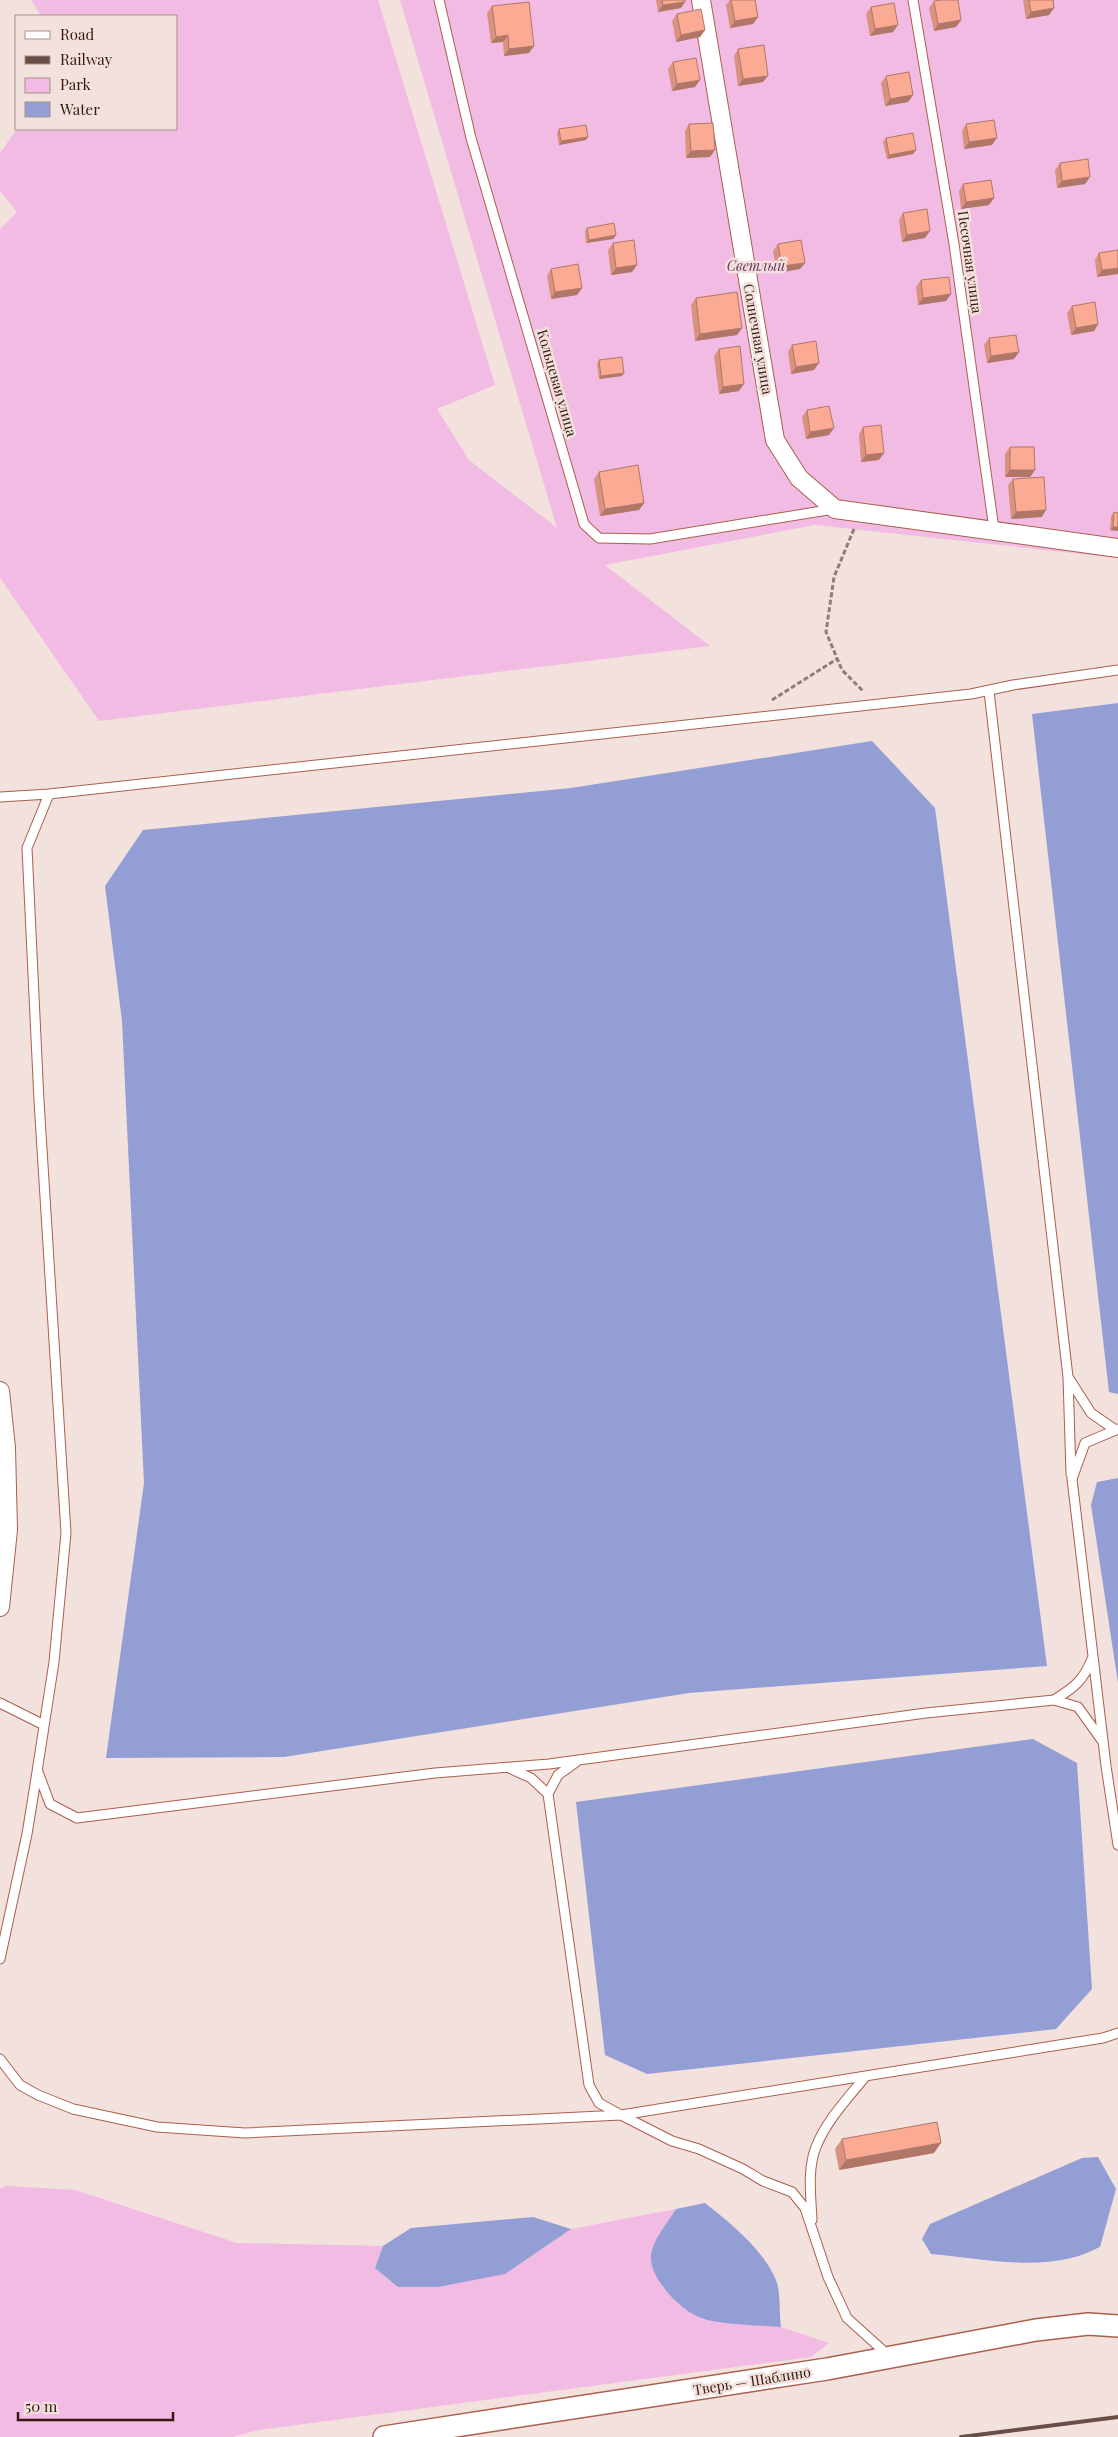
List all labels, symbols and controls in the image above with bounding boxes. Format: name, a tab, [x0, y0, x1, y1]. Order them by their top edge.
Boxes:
legend	[15, 15, 178, 130]
text: Road	[60, 24, 94, 44]
text: Railway	[60, 49, 113, 69]
text: Park	[60, 74, 92, 94]
text: Water	[59, 99, 100, 119]
street label: Песочная улица	[954, 209, 987, 315]
park label: Светлый	[727, 256, 786, 275]
street label: Солнечная улица	[739, 282, 778, 396]
street label: Кольцевая улица	[533, 327, 582, 439]
street label: Тверь — Шаблино	[692, 2362, 812, 2399]
scale bar	[18, 2390, 172, 2422]
text: 50 m	[25, 2396, 58, 2416]

